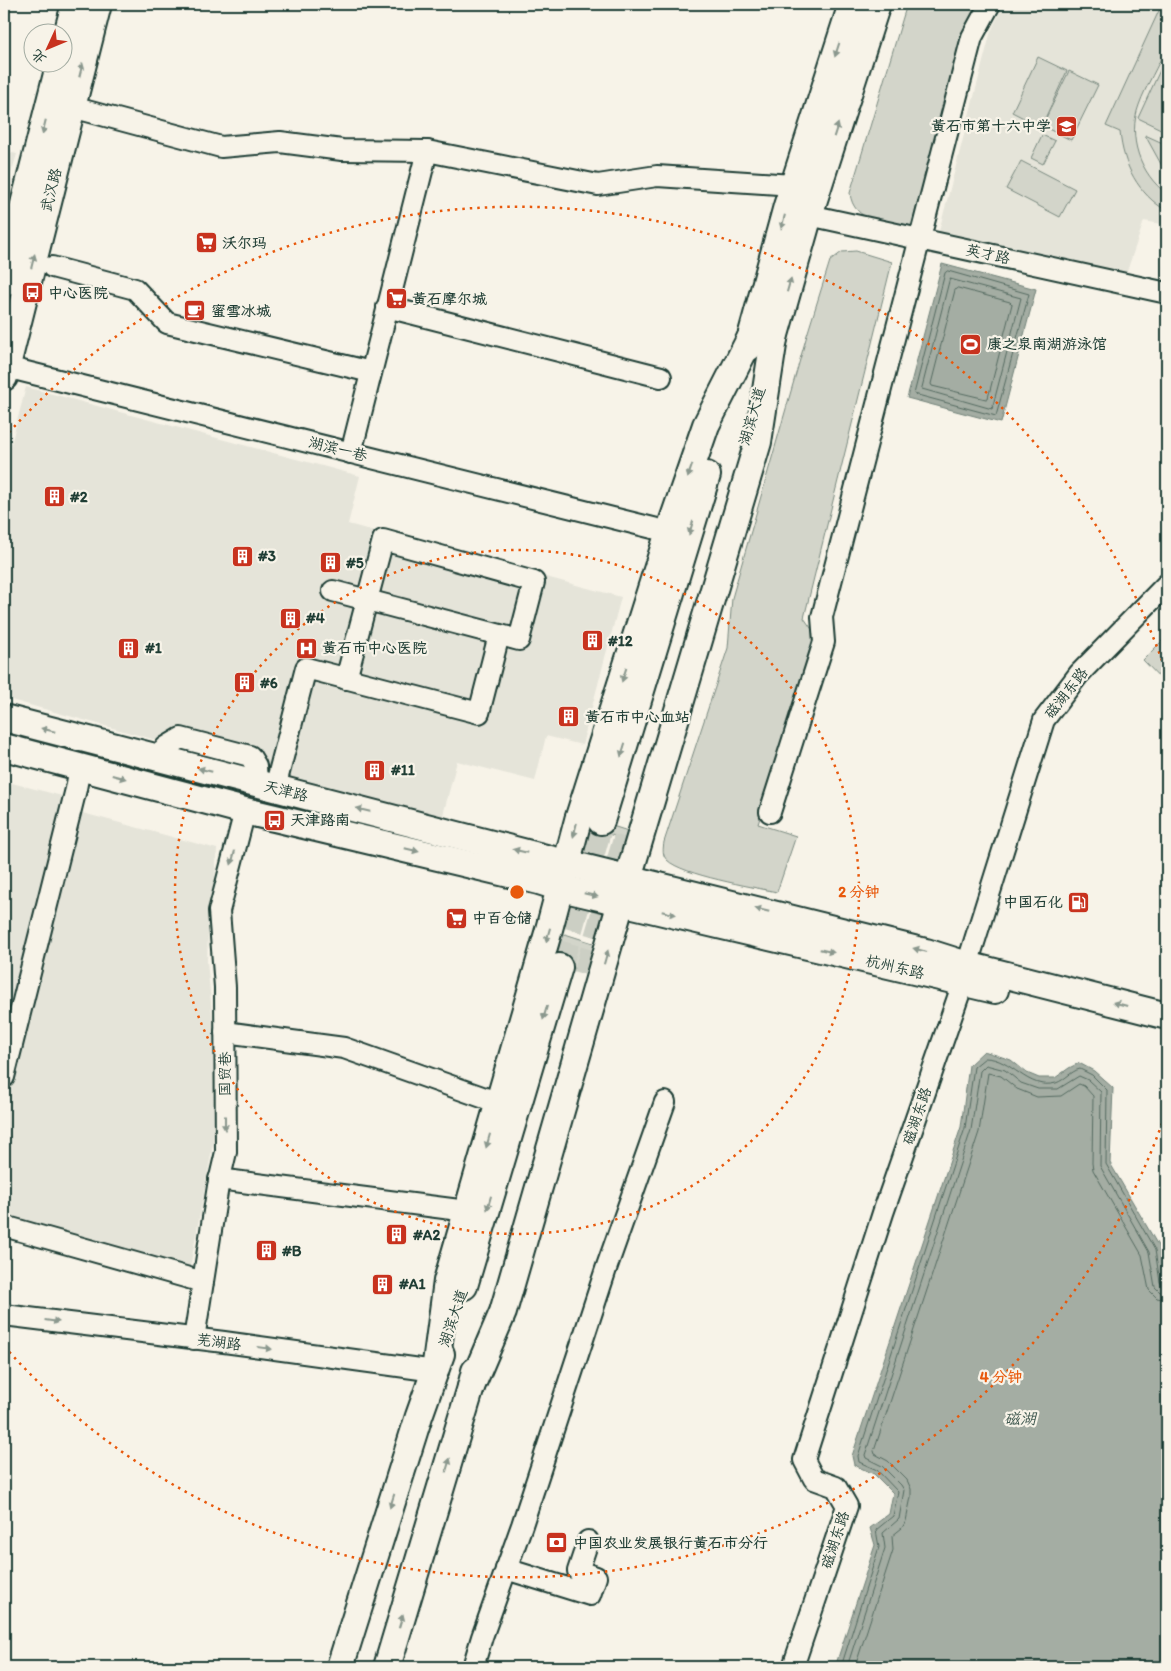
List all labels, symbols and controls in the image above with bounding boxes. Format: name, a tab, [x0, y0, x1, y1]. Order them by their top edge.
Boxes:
north arrow	[22, 22, 72, 72]
one-way arrow	[833, 43, 841, 58]
text: 北	[28, 46, 50, 68]
one-way arrow	[77, 62, 85, 77]
school or university icon: 黄石市第十六中学	[1055, 114, 1079, 138]
place label: 黄石市第十六中学	[931, 117, 1051, 135]
one-way arrow	[40, 119, 48, 134]
one-way arrow	[833, 122, 841, 137]
street label: 武汉路	[37, 166, 65, 214]
one-way arrow	[778, 214, 786, 229]
supermarket icon: 沃尔玛	[194, 231, 218, 255]
place label: 沃尔玛	[222, 234, 267, 252]
street label: 英才路	[964, 241, 1012, 267]
one-way arrow	[29, 254, 37, 269]
one-way arrow	[785, 278, 793, 293]
bus stop icon: 中心医院	[20, 281, 44, 305]
place label: 中心医院	[48, 284, 108, 302]
supermarket icon: 黄石摩尔城	[384, 287, 408, 311]
place label: 黄石摩尔城	[412, 290, 487, 308]
cafe icon: 蜜雪冰城	[183, 299, 207, 323]
place label: 蜜雪冰城	[211, 302, 271, 320]
sports icon: 康之泉南湖游泳馆	[959, 332, 983, 356]
place label: 康之泉南湖游泳馆	[987, 335, 1107, 353]
street label: 湖滨大道	[735, 385, 769, 447]
street label: 湖滨一巷	[307, 433, 369, 465]
one-way arrow	[686, 463, 693, 478]
building icon: #2	[42, 485, 66, 509]
place label: #2	[69, 488, 88, 506]
one-way arrow	[686, 520, 694, 535]
building icon: #3	[230, 544, 254, 568]
place label: #3	[257, 547, 276, 565]
building icon: #5	[318, 551, 342, 575]
place label: #5	[345, 554, 364, 572]
building icon: #4	[278, 606, 302, 630]
place label: #4	[305, 609, 325, 627]
building icon: #12	[580, 629, 604, 653]
place label: #12	[607, 632, 633, 650]
building icon: #1	[117, 636, 141, 660]
hospital icon: 黄石市中心医院	[294, 636, 318, 660]
place label: #1	[144, 639, 162, 657]
place label: 黄石市中心医院	[322, 639, 427, 657]
street label: 磁湖东路	[1040, 664, 1092, 722]
one-way arrow	[620, 668, 627, 683]
building icon: #6	[232, 671, 256, 695]
place label: #6	[259, 674, 278, 692]
building icon: 黄石市中心血站	[557, 705, 581, 729]
place label: 黄石市中心血站	[585, 708, 690, 726]
one-way arrow	[40, 726, 55, 734]
one-way arrow	[619, 743, 627, 758]
building icon: #11	[363, 758, 387, 782]
place label: #11	[390, 761, 415, 779]
one-way arrow	[198, 766, 213, 774]
one-way arrow	[111, 773, 126, 781]
street label: 天津路	[262, 777, 310, 805]
one-way arrow	[355, 806, 370, 814]
bus stop icon: 天津路南	[262, 808, 286, 832]
place label: 天津路南	[290, 811, 350, 829]
one-way arrow	[571, 823, 579, 838]
one-way arrow	[404, 847, 419, 855]
one-way arrow	[513, 847, 528, 855]
one-way arrow	[229, 850, 237, 865]
centre of rings	[508, 883, 526, 901]
text: 2 分钟	[838, 883, 880, 901]
fuel station icon: 中国石化	[1067, 890, 1091, 914]
one-way arrow	[584, 891, 599, 899]
place label: 中国石化	[1003, 893, 1063, 911]
supermarket icon: 中百仓储	[444, 906, 468, 930]
one-way arrow	[755, 906, 770, 914]
place label: 中百仓储	[472, 909, 532, 927]
one-way arrow	[662, 909, 677, 917]
one-way arrow	[543, 928, 551, 943]
one-way arrow	[912, 946, 927, 954]
one-way arrow	[820, 947, 835, 955]
one-way arrow	[602, 949, 610, 964]
street label: 杭州东路	[864, 951, 926, 983]
one-way arrow	[1113, 1000, 1128, 1008]
one-way arrow	[540, 1006, 548, 1021]
street label: 国贸巷	[216, 1051, 234, 1097]
street label: 磁湖东路	[899, 1085, 935, 1147]
one-way arrow	[221, 1115, 229, 1131]
one-way arrow	[483, 1134, 491, 1149]
one-way arrow	[485, 1195, 493, 1210]
building icon: #A2	[385, 1223, 409, 1247]
place label: #A2	[412, 1226, 440, 1244]
building icon: #B	[254, 1239, 278, 1263]
place label: #B	[281, 1242, 302, 1260]
building icon: #A1	[371, 1272, 395, 1296]
place label: #A1	[398, 1275, 425, 1293]
street label: 湖滨大道	[435, 1287, 471, 1349]
one-way arrow	[44, 1317, 60, 1325]
street label: 芜湖路	[196, 1330, 242, 1354]
one-way arrow	[258, 1344, 274, 1352]
text: 4 分钟	[980, 1368, 1022, 1386]
water label: 磁湖	[1004, 1409, 1038, 1428]
one-way arrow	[445, 1457, 453, 1472]
one-way arrow	[388, 1493, 395, 1508]
street label: 磁湖东路	[817, 1509, 853, 1571]
bank icon: 中国农业发展银行黄石市分行	[545, 1531, 569, 1555]
place label: 中国农业发展银行黄石市分行	[573, 1534, 768, 1552]
one-way arrow	[398, 1613, 406, 1628]

